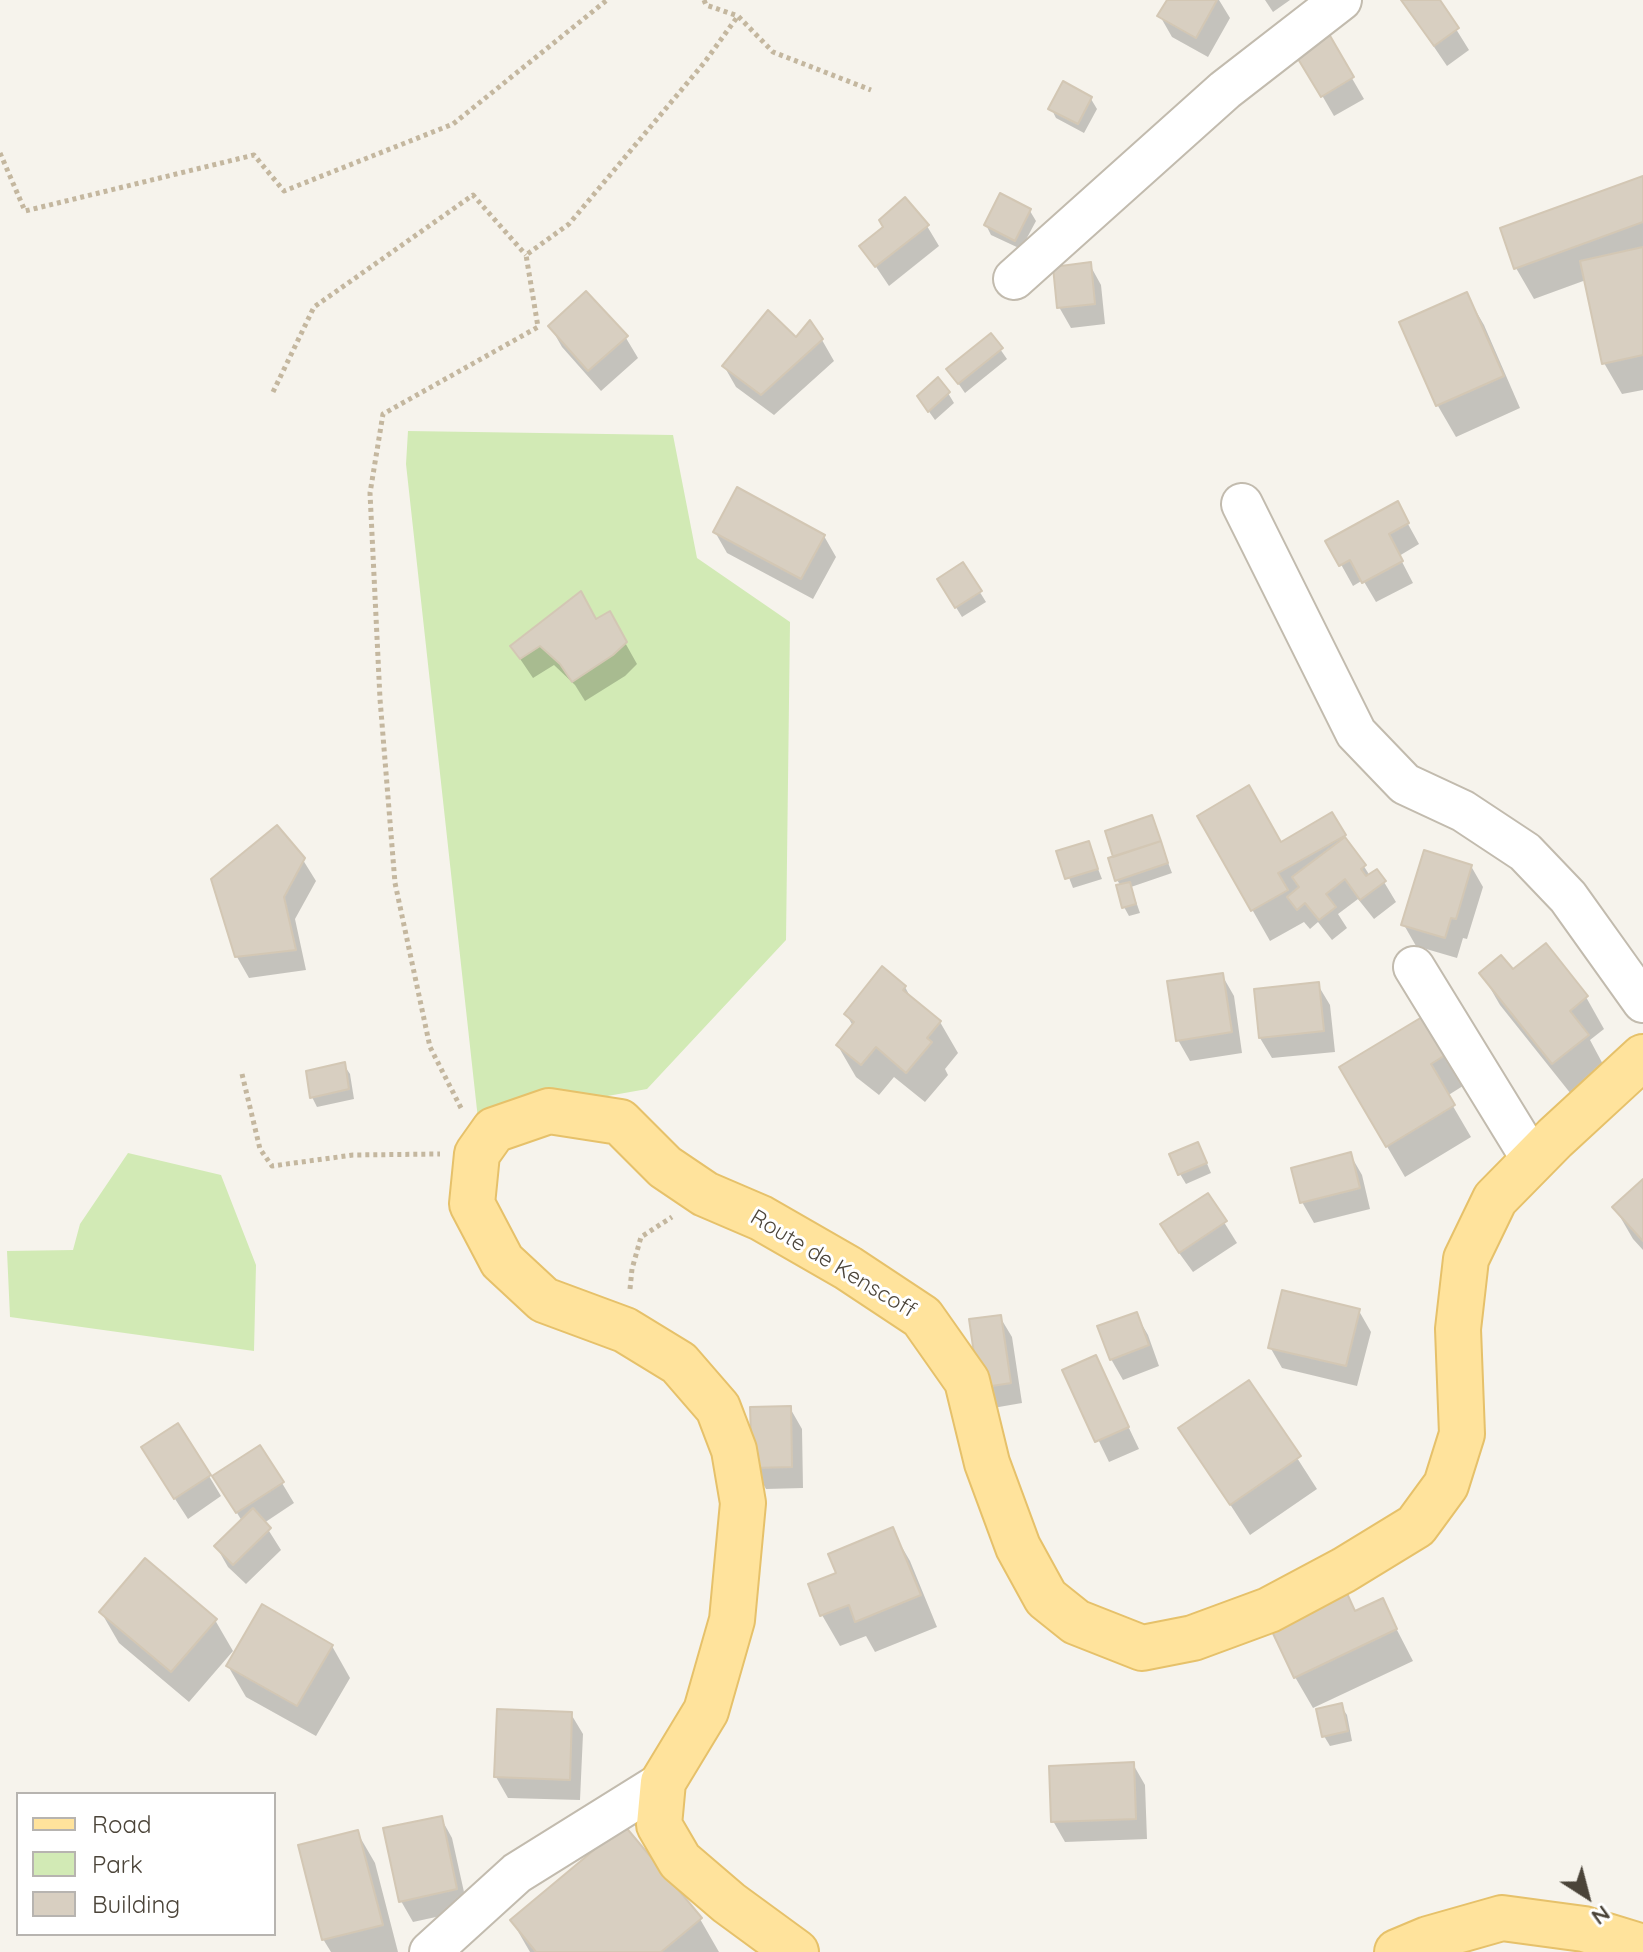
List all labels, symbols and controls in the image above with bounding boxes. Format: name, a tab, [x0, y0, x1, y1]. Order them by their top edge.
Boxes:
street label: Route de Kenscoff	[745, 1204, 921, 1324]
legend	[16, 1792, 276, 1936]
text: Road	[92, 1809, 152, 1839]
text: Park	[92, 1849, 143, 1879]
north arrow	[1547, 1856, 1627, 1936]
text: Building	[92, 1889, 180, 1919]
text: N	[1586, 1899, 1616, 1931]

